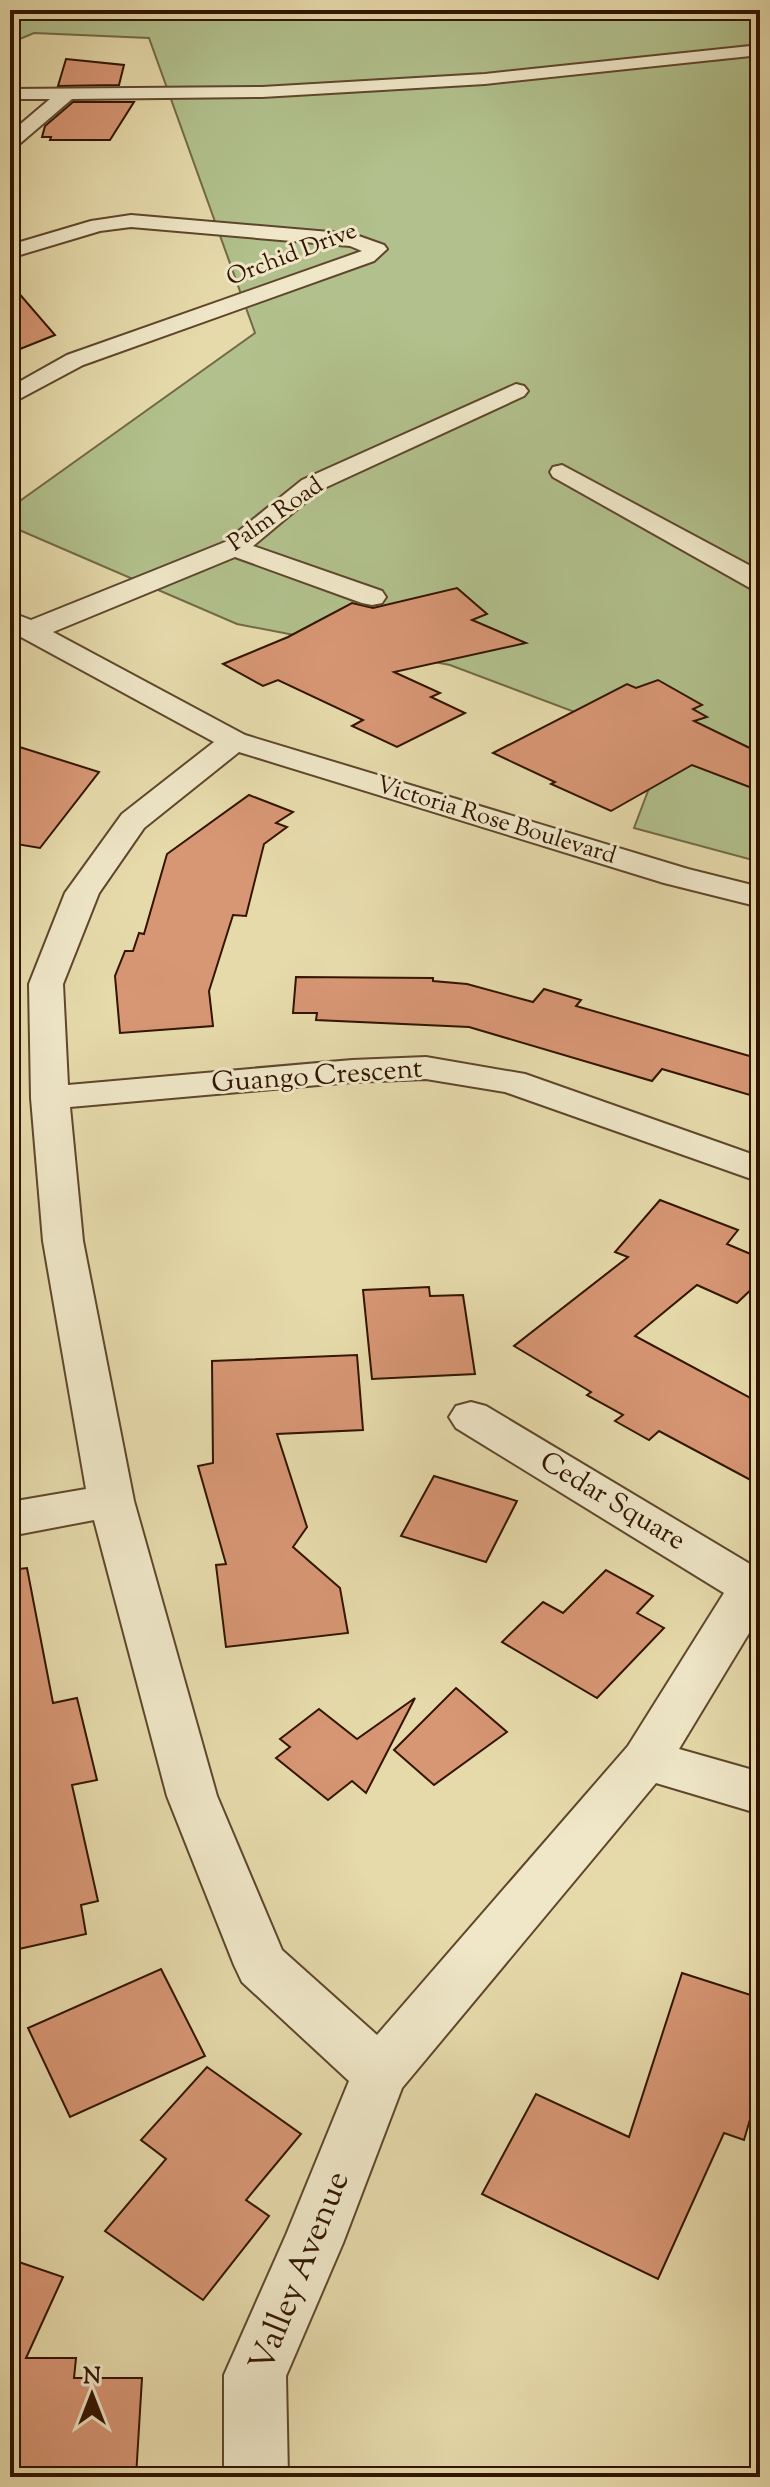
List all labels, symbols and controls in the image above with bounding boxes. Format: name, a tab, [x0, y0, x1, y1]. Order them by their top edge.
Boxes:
street label: Orchid Drive	[222, 215, 362, 295]
street label: Palm Road	[221, 469, 331, 560]
street label: Victoria Rose Boulevard	[372, 768, 621, 874]
street label: Guango Crescent	[210, 1050, 424, 1104]
street label: Cedar Square	[531, 1443, 693, 1561]
street label: Valley Avenue	[238, 2164, 364, 2380]
north arrow	[52, 2355, 132, 2435]
text: N	[83, 2362, 101, 2394]

